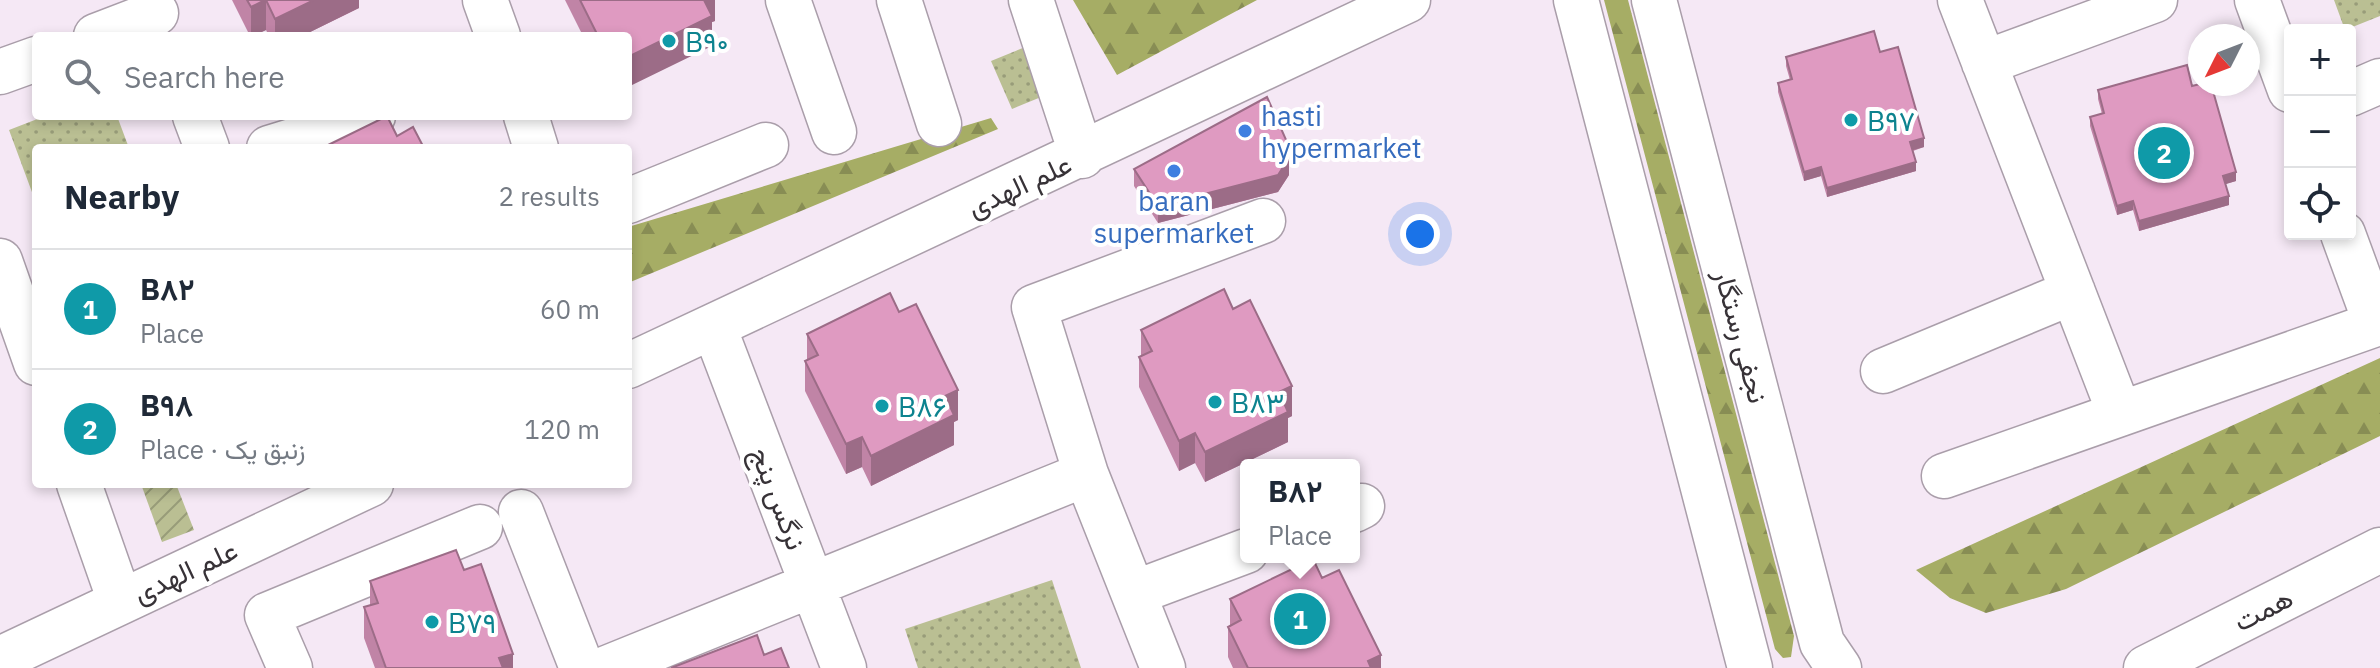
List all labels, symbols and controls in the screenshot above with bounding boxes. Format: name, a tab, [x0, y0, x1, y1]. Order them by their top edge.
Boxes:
place label: B۹۰	[685, 23, 729, 60]
north arrow	[2188, 24, 2260, 96]
map controls	[2284, 24, 2356, 240]
button: +	[2284, 24, 2356, 96]
search box	[32, 32, 632, 120]
marker: B۹۰	[660, 32, 678, 50]
icon: search	[60, 54, 104, 98]
text: Search here	[124, 57, 285, 96]
button: −	[2284, 96, 2356, 168]
place label: hasti hypermarket	[1261, 97, 1422, 166]
place label: B۹۷	[1867, 102, 1915, 139]
marker: B۹۷	[1842, 111, 1860, 129]
marker: hasti hypermarket	[1236, 122, 1254, 140]
pin: 2	[2138, 123, 2190, 183]
street label: علم الهدی	[961, 145, 1078, 226]
marker: baran supermarket	[1165, 162, 1183, 180]
button: locate	[2284, 168, 2356, 240]
text: Nearby	[64, 174, 179, 218]
text: 2 results	[498, 179, 600, 213]
place label: baran supermarket	[1094, 182, 1254, 251]
your location	[1400, 214, 1440, 254]
street label: نجفی رستگار	[1706, 264, 1778, 407]
text: B۸۲	[140, 269, 195, 308]
text: 1	[82, 292, 98, 326]
text: 60 m	[540, 292, 600, 326]
text: Place	[140, 316, 204, 350]
place label: B۸۳	[1231, 384, 1284, 421]
text: B۹۸	[140, 385, 193, 424]
place label: B۸۶	[898, 388, 946, 425]
marker: B۸۳	[1206, 393, 1224, 411]
marker: B۸۶	[873, 397, 891, 415]
text: 2	[82, 412, 98, 446]
text: 120 m	[524, 412, 600, 446]
text: Place · زنبق یک	[140, 432, 305, 466]
street label: نرگس پنج	[741, 441, 815, 555]
popup	[1240, 459, 1360, 563]
text: B۸۲	[1268, 471, 1323, 510]
text: Place	[1268, 518, 1332, 552]
street label: علم الهدی	[127, 531, 244, 612]
street label: همت	[2227, 579, 2299, 639]
pin: 1	[1274, 589, 1326, 649]
place label: B۷۹	[448, 604, 496, 641]
marker: B۷۹	[423, 613, 441, 631]

